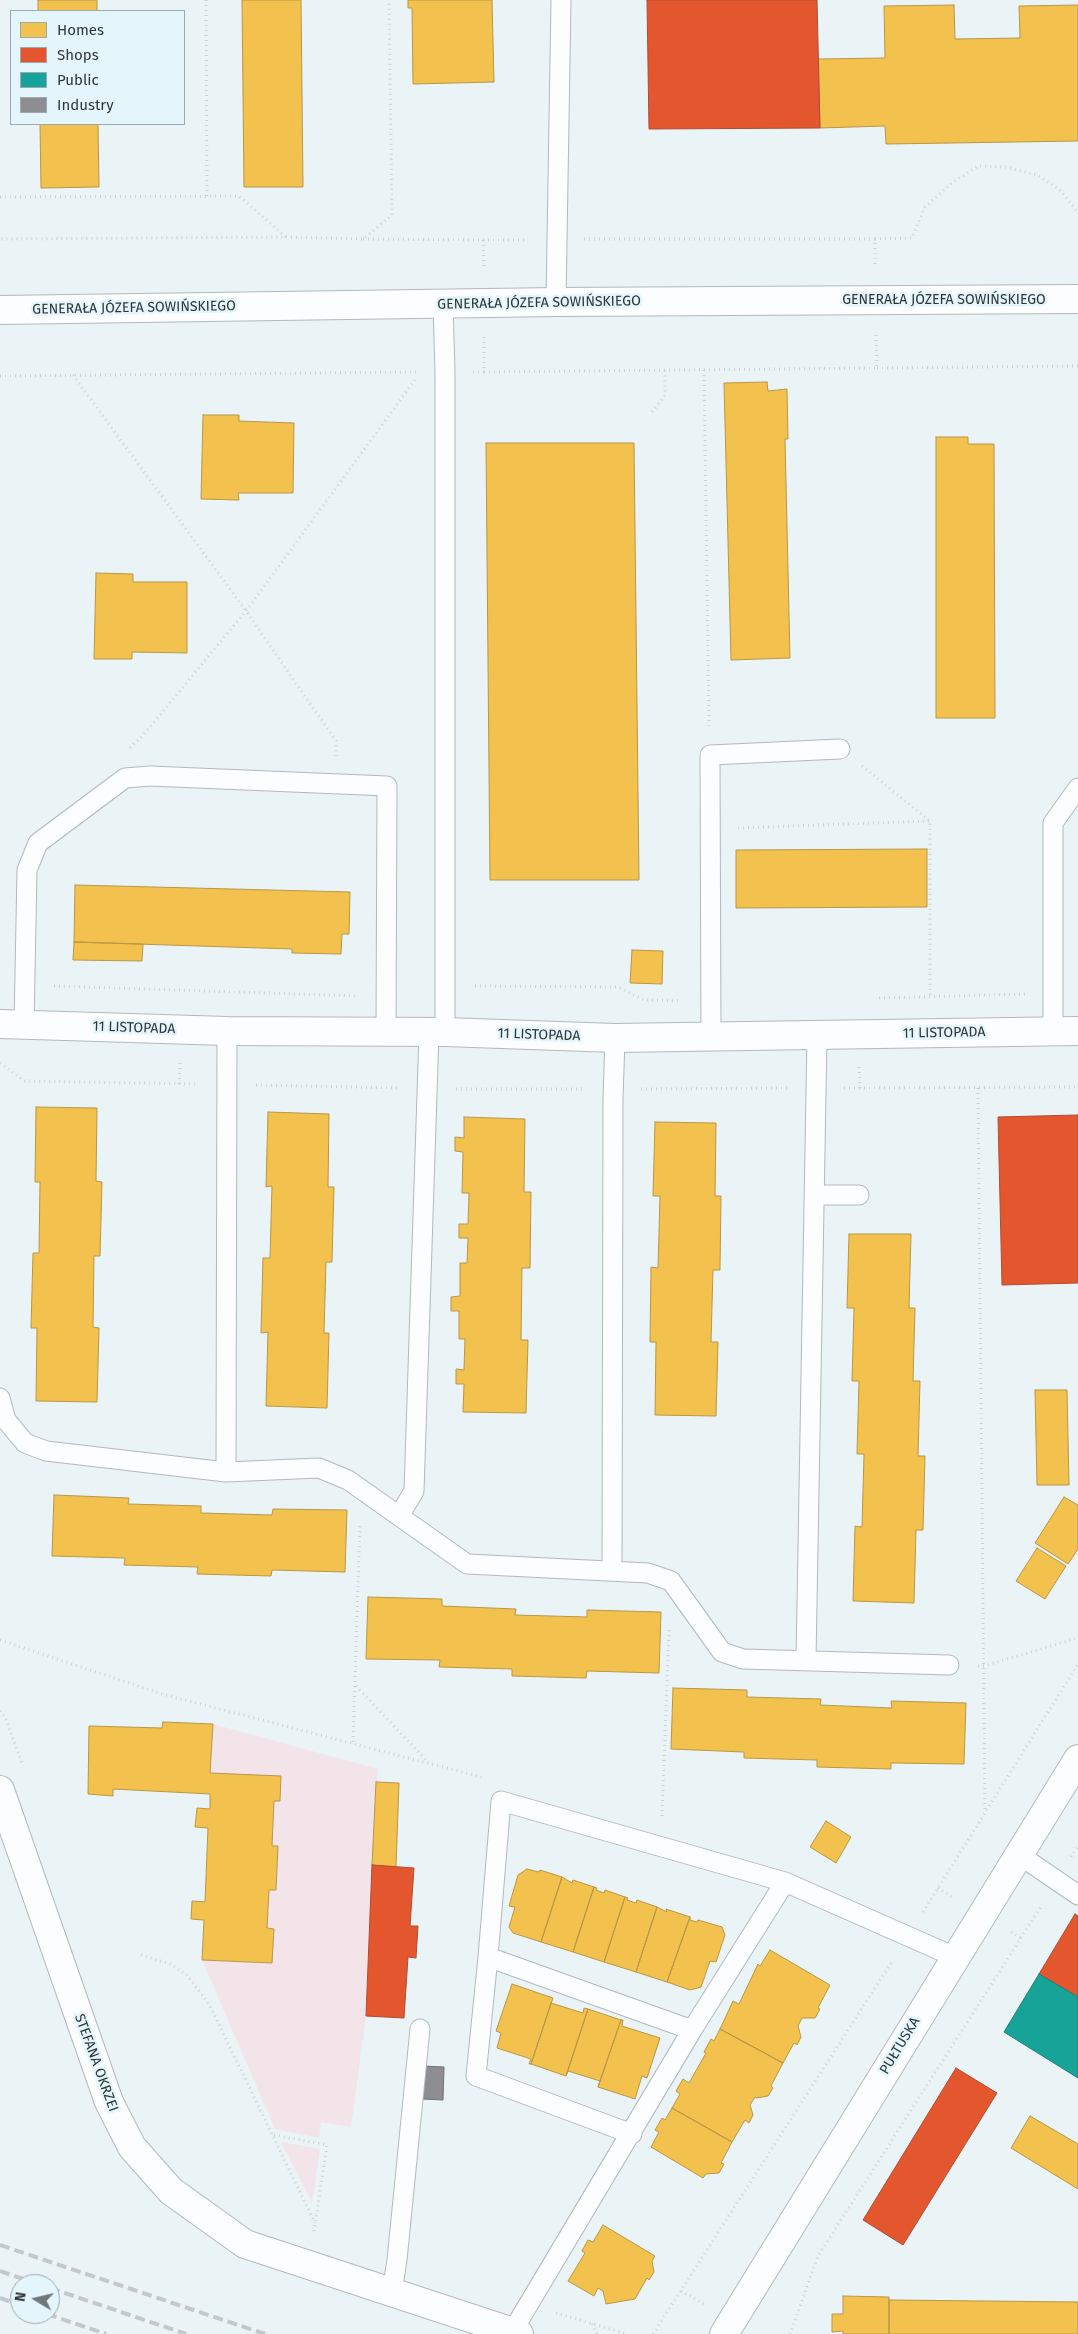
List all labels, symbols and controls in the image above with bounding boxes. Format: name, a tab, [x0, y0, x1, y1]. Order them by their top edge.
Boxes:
legend	[10, 10, 185, 125]
text: Homes	[57, 21, 104, 39]
text: Shops	[57, 46, 99, 64]
text: Public	[57, 71, 99, 89]
text: Industry	[57, 96, 114, 114]
street label: GENERAŁA JÓZEFA SOWIŃSKIEGO	[842, 292, 1046, 308]
street label: GENERAŁA JÓZEFA SOWIŃSKIEGO	[437, 293, 641, 313]
street label: GENERAŁA JÓZEFA SOWIŃSKIEGO	[32, 298, 236, 318]
street label: 11 LISTOPADA	[92, 1018, 176, 1038]
street label: 11 LISTOPADA	[903, 1024, 985, 1042]
street label: 11 LISTOPADA	[497, 1025, 581, 1045]
street label: STEFANA OKRZEI	[71, 2012, 121, 2114]
street label: PUŁTUSKA	[876, 2014, 924, 2078]
north arrow	[10, 2274, 60, 2324]
text: N	[12, 2291, 30, 2303]

